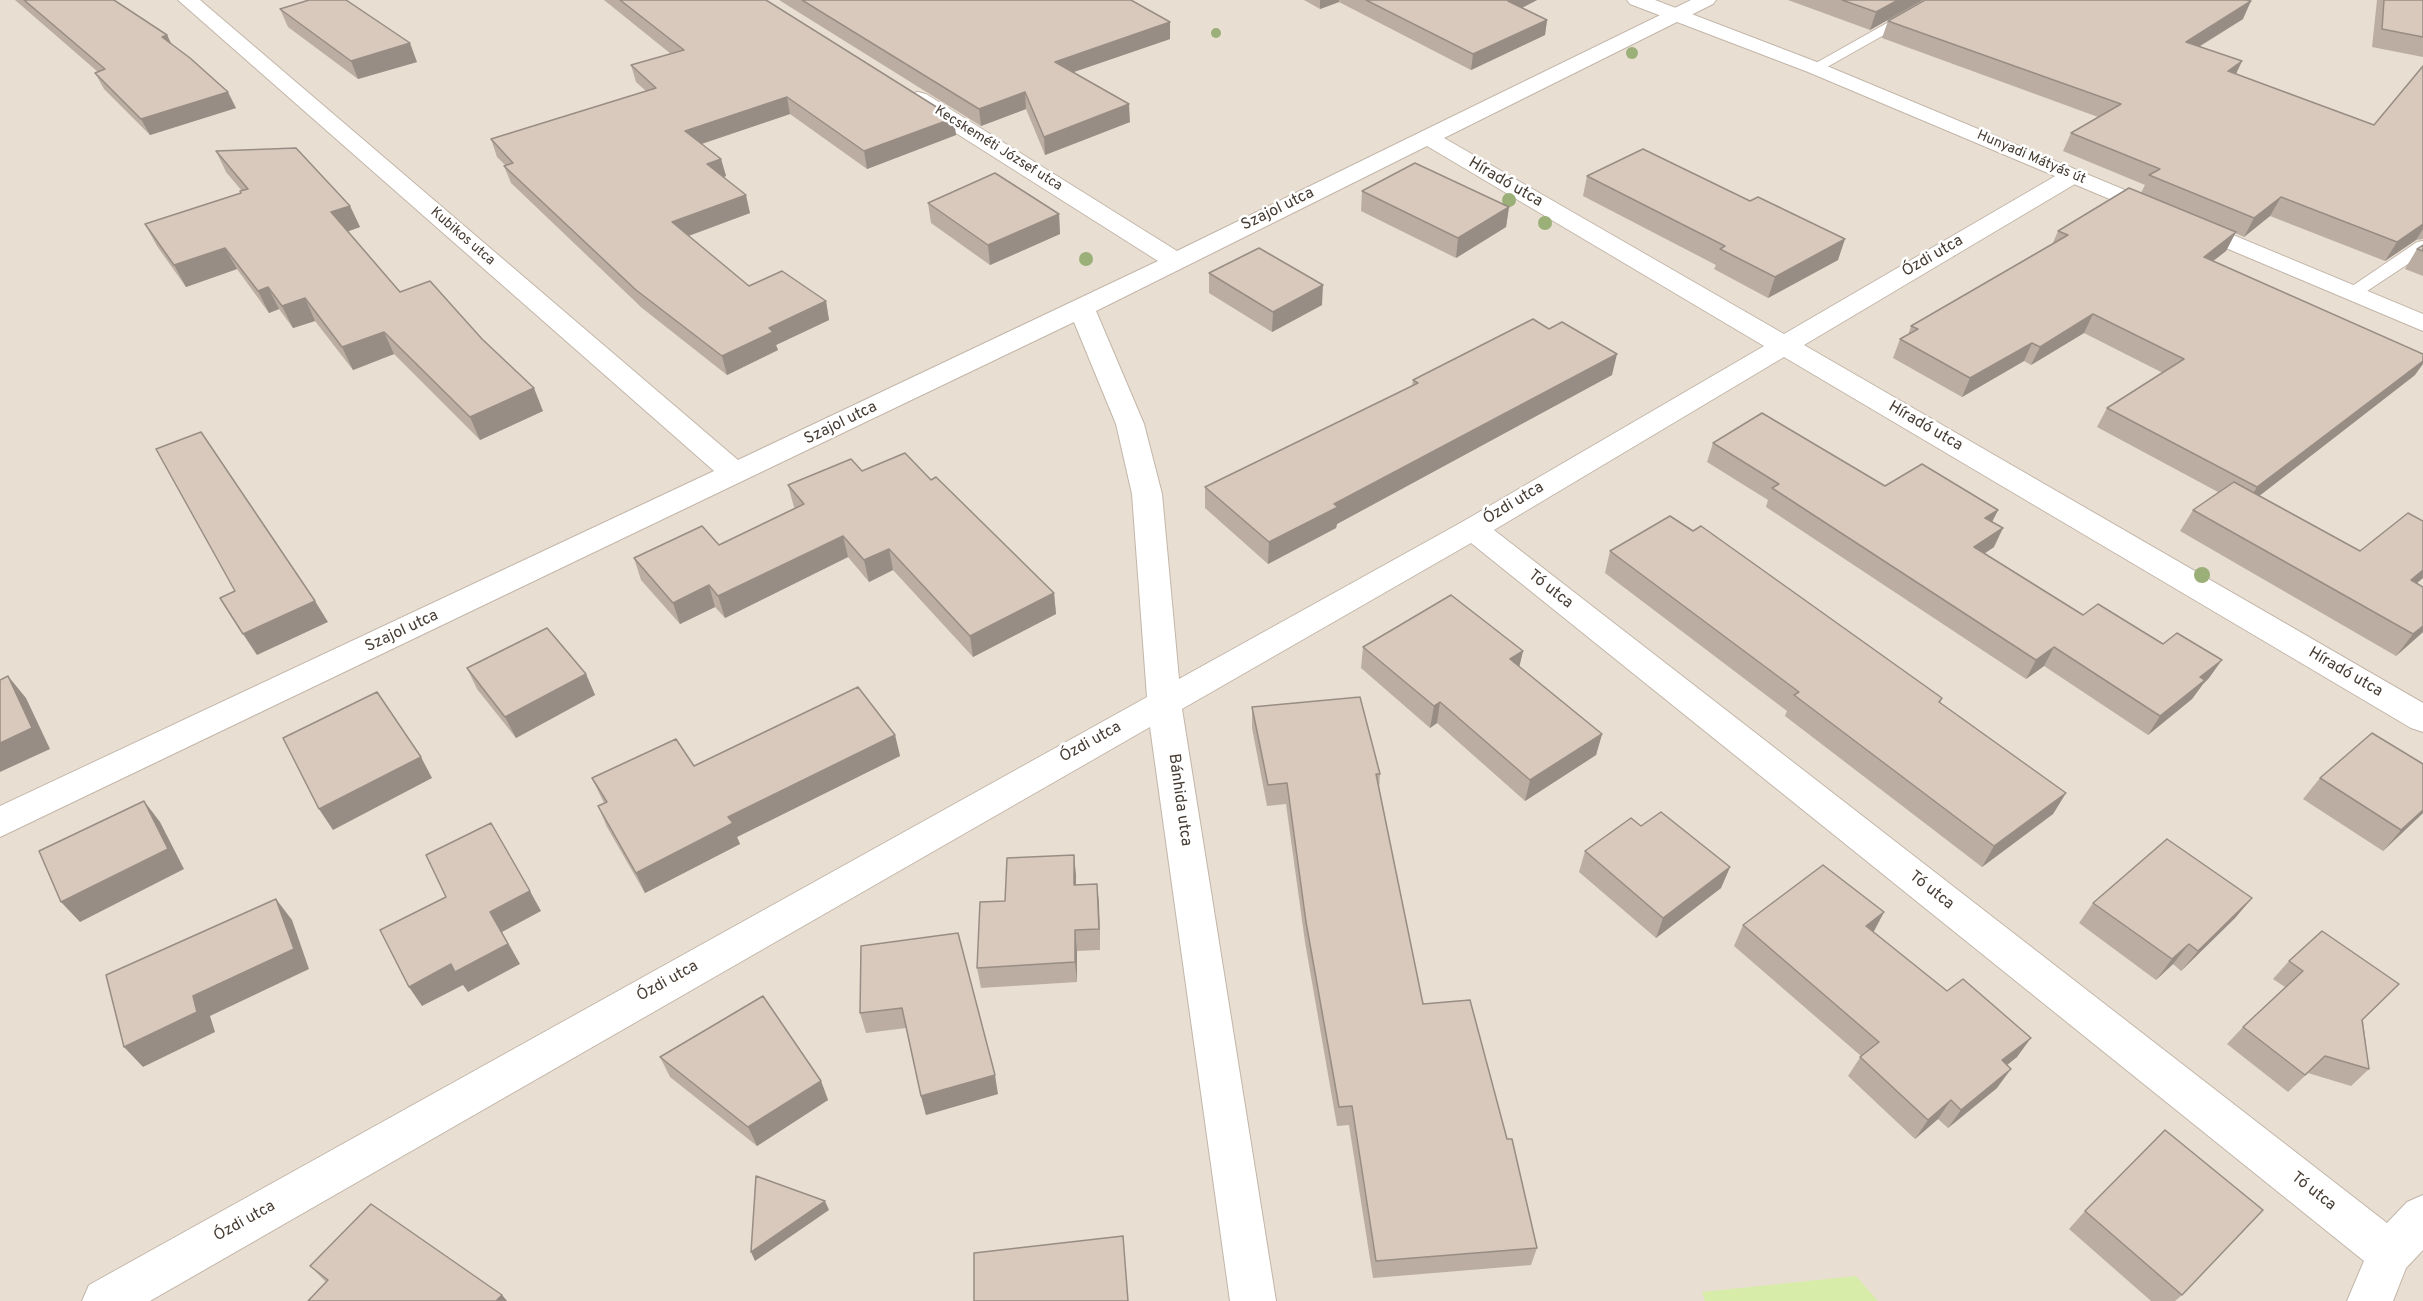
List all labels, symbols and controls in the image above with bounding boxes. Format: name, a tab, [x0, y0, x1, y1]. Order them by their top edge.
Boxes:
street label: Kecskeméti József utca	[931, 103, 1065, 195]
street label: Hunyadi Mátyás út	[1974, 128, 2088, 188]
street label: Híradó utca	[1464, 154, 1546, 212]
street label: Szajol utca	[1238, 184, 1318, 236]
street label: Kubikos utca	[426, 204, 498, 270]
street label: Ózdi utca	[1899, 232, 1967, 282]
street label: Szajol utca	[801, 398, 881, 450]
street label: Híradó utca	[1884, 398, 1966, 456]
street label: Ózdi utca	[1480, 478, 1548, 530]
street label: Tó utca	[1524, 567, 1576, 613]
street label: Szajol utca	[362, 607, 442, 657]
street label: Híradó utca	[2304, 644, 2386, 702]
street label: Ózdi utca	[1057, 718, 1125, 768]
street label: Bánhida utca	[1163, 752, 1195, 848]
street label: Tó utca	[1905, 868, 1957, 914]
street label: Ózdi utca	[634, 957, 702, 1007]
street label: Tó utca	[2287, 1169, 2339, 1215]
street label: Ózdi utca	[211, 1197, 279, 1247]

